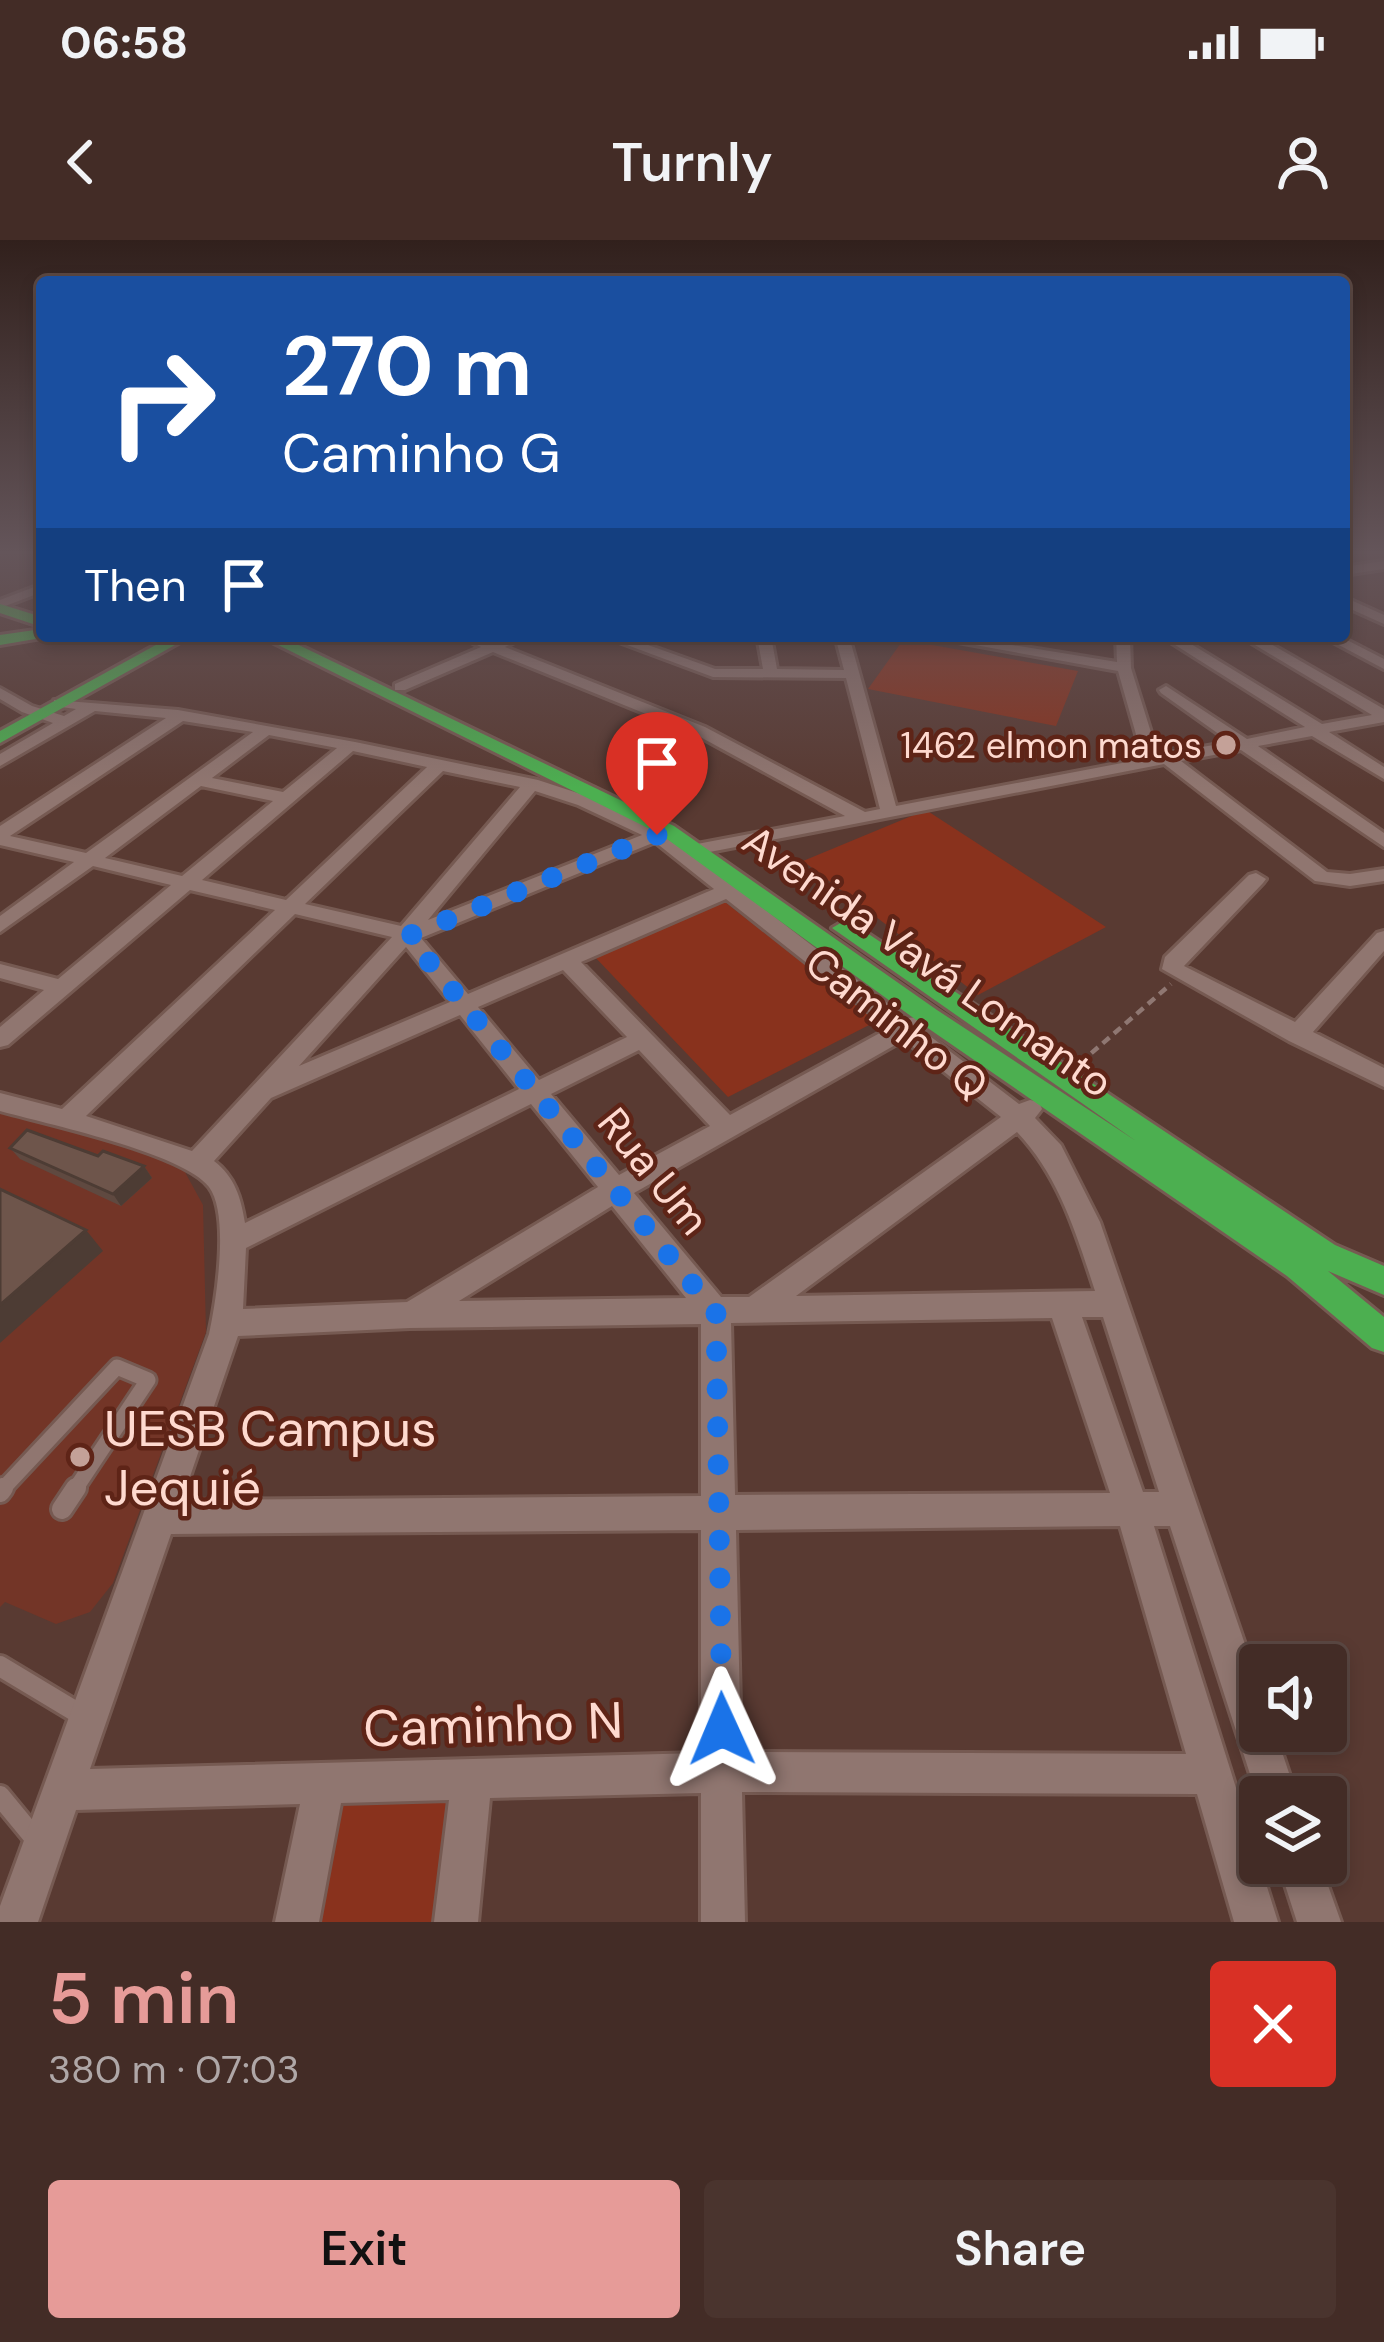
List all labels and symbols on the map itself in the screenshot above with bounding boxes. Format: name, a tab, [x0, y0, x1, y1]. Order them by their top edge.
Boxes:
pin	[606, 712, 708, 835]
place label: 1462 elmon matos	[901, 722, 1202, 769]
marker: 1462 elmon matos	[1213, 732, 1239, 758]
street label: Avenida Vavá Lomanto	[732, 813, 1123, 1110]
street label: Caminho Q	[794, 935, 999, 1112]
street label: Rua Um	[586, 1097, 722, 1246]
place label: UESB Campus Jequié	[104, 1395, 437, 1521]
marker: UESB Campus Jequié	[67, 1444, 93, 1470]
position arrow	[659, 1666, 785, 1792]
street label: Caminho N	[362, 1686, 624, 1763]

